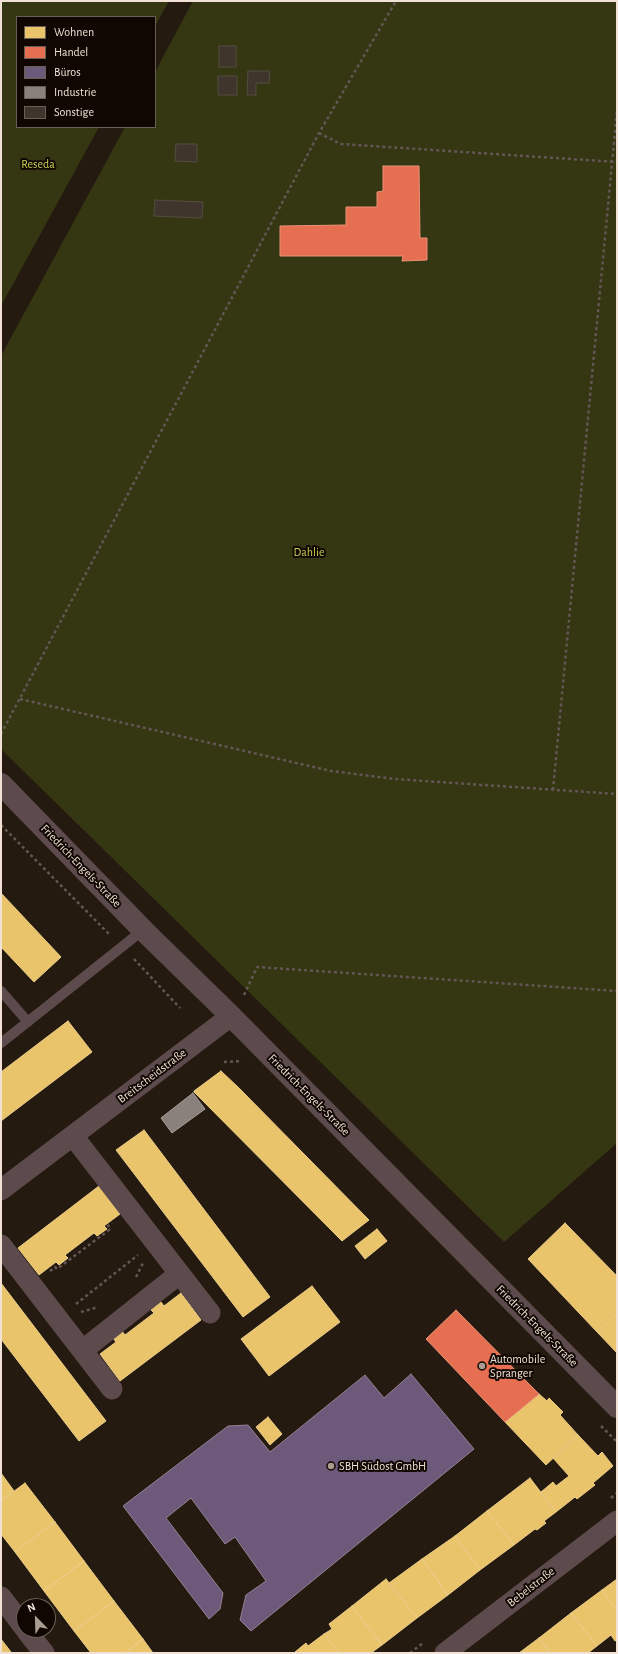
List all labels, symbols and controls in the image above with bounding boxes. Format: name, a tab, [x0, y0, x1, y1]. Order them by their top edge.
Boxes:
legend	[16, 16, 156, 128]
text: Wohnen	[54, 26, 94, 38]
text: Handel	[54, 46, 88, 58]
text: Büros	[54, 66, 81, 78]
text: Industrie	[54, 86, 96, 98]
text: Sonstige	[54, 106, 94, 118]
park label: Reseda	[21, 157, 55, 171]
park label: Dahlie	[294, 545, 324, 559]
street label: Friedrich-Engels-Straße	[38, 822, 124, 910]
street label: Breitscheidstraße	[115, 1046, 189, 1106]
street label: Friedrich-Engels-Straße	[265, 1051, 353, 1139]
street label: Friedrich-Engels-Straße	[493, 1282, 581, 1370]
place label: Automobile Spranger	[490, 1352, 545, 1380]
marker: Automobile Spranger	[477, 1361, 487, 1371]
place label: SBH Südost GmbH	[339, 1459, 426, 1473]
marker: SBH Südost GmbH	[326, 1461, 336, 1471]
street label: Bebelstraße	[504, 1564, 558, 1610]
north arrow	[16, 1598, 56, 1638]
text: N	[26, 1601, 37, 1614]

